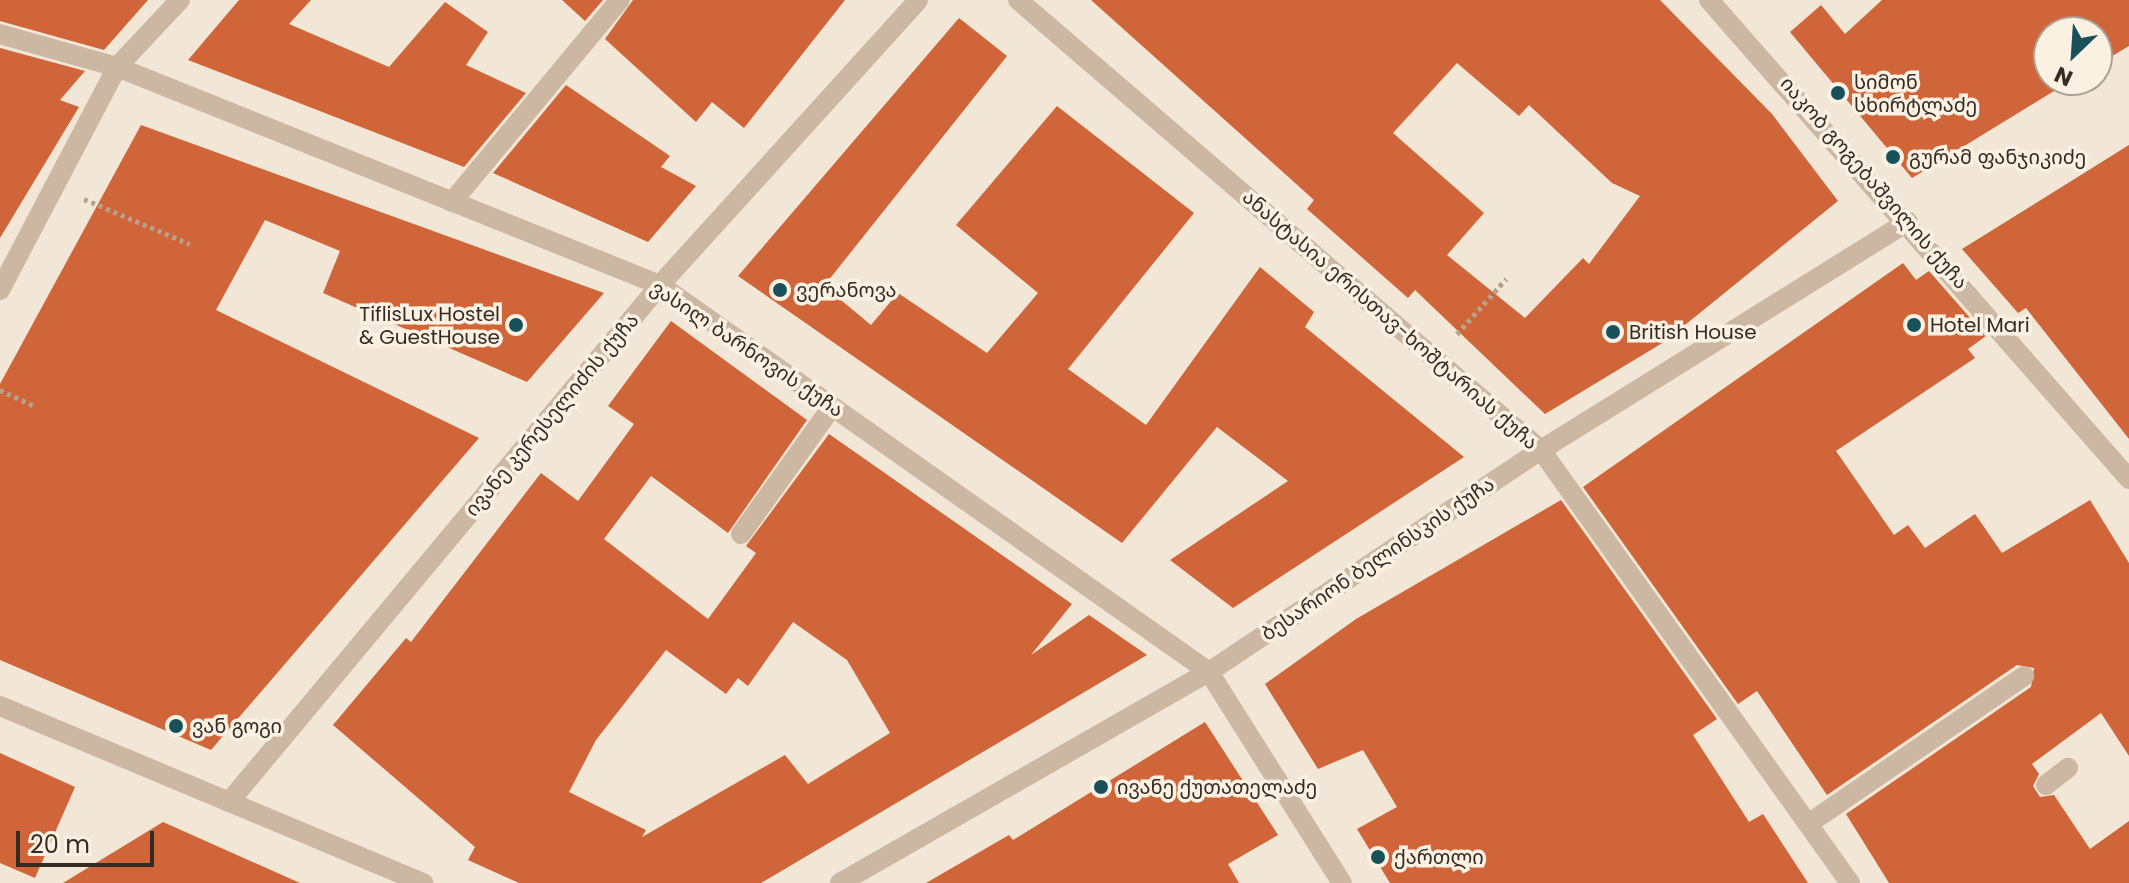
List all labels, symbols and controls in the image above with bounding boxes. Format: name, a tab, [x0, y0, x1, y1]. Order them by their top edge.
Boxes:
north arrow	[2033, 16, 2113, 96]
text: N	[2049, 59, 2078, 94]
place label: სიმონ სხირტლაძე	[1854, 70, 1977, 117]
street label: იაკობ გოგებაშვილის ქუჩა	[1775, 72, 1973, 294]
marker: სიმონ სხირტლაძე	[1829, 84, 1847, 102]
place label: გურამ ფანჯიკიძე	[1909, 145, 2086, 169]
marker: გურამ ფანჯიკიძე	[1884, 148, 1902, 166]
street label: ანასტასია ერისთავ-ხოშტარიას ქუჩა	[1237, 185, 1543, 455]
street label: ვასილ ბარნოვის ქუჩა	[646, 276, 848, 422]
place label: ვერანოვა	[796, 278, 897, 302]
marker: ვერანოვა	[771, 281, 789, 299]
place label: TiflisLux Hostel & GuestHouse	[359, 302, 500, 349]
street label: ივანე კერესელიძის ქუჩა	[460, 309, 644, 521]
place label: Hotel Mari	[1930, 313, 2030, 337]
marker: TiflisLux Hostel & GuestHouse	[507, 316, 525, 334]
marker: Hotel Mari	[1905, 316, 1923, 334]
place label: British House	[1629, 320, 1757, 344]
marker: British House	[1604, 323, 1622, 341]
street label: ბესარიონ ბელინსკის ქუჩა	[1257, 472, 1499, 646]
place label: ვან გოგი	[192, 714, 282, 738]
marker: ვან გოგი	[167, 717, 185, 735]
place label: ივანე ქუთათელაძე	[1117, 775, 1317, 799]
marker: ივანე ქუთათელაძე	[1092, 778, 1110, 796]
scale bar	[20, 815, 158, 865]
text: 20 m	[30, 828, 90, 861]
place label: ქართლი	[1394, 845, 1484, 869]
marker: ქართლი	[1369, 848, 1387, 866]

